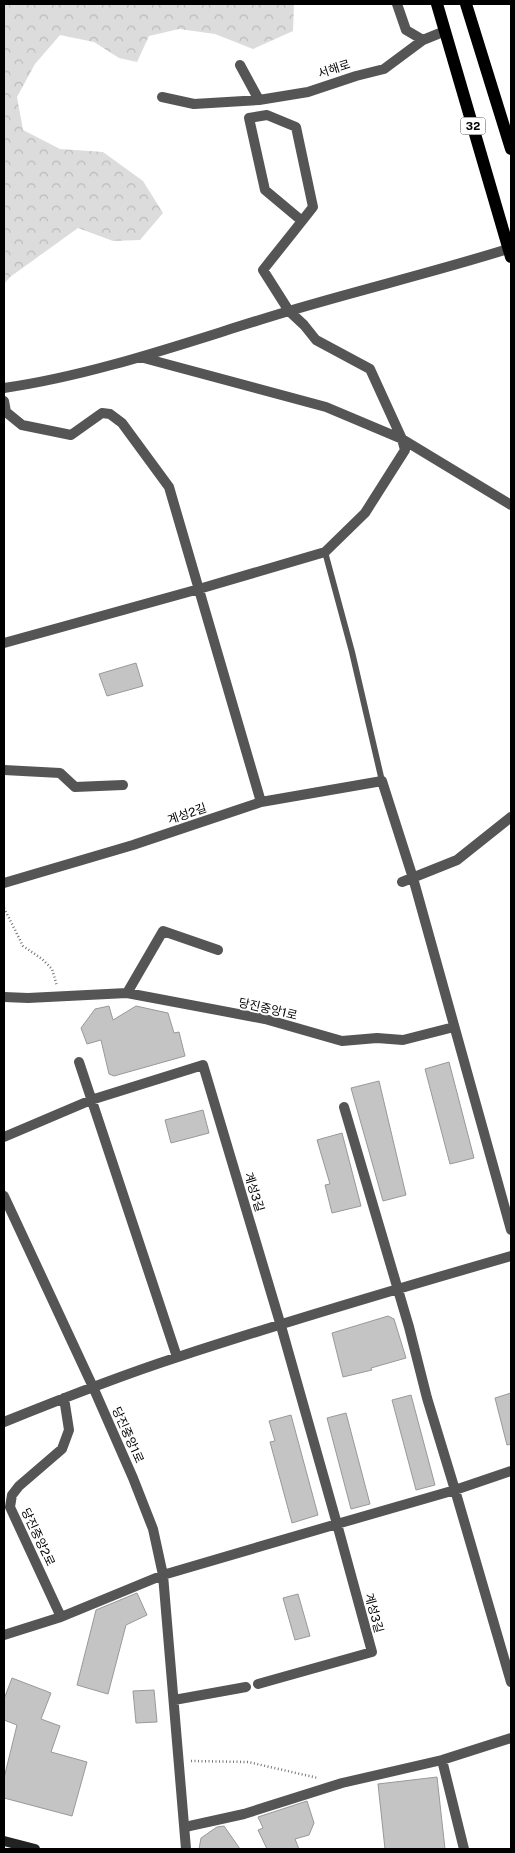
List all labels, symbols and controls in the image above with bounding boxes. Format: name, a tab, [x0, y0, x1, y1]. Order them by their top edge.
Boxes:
street label: 서해로	[316, 57, 352, 81]
road number: 32	[460, 118, 486, 134]
street label: 계성2길	[166, 801, 208, 827]
street label: 당진중앙1로	[237, 995, 299, 1023]
street label: 계성3길	[241, 1170, 267, 1214]
street label: 당진중앙1로	[109, 1405, 147, 1465]
street label: 당진중앙2로	[18, 1506, 58, 1568]
street label: 계성3길	[362, 1592, 386, 1634]

